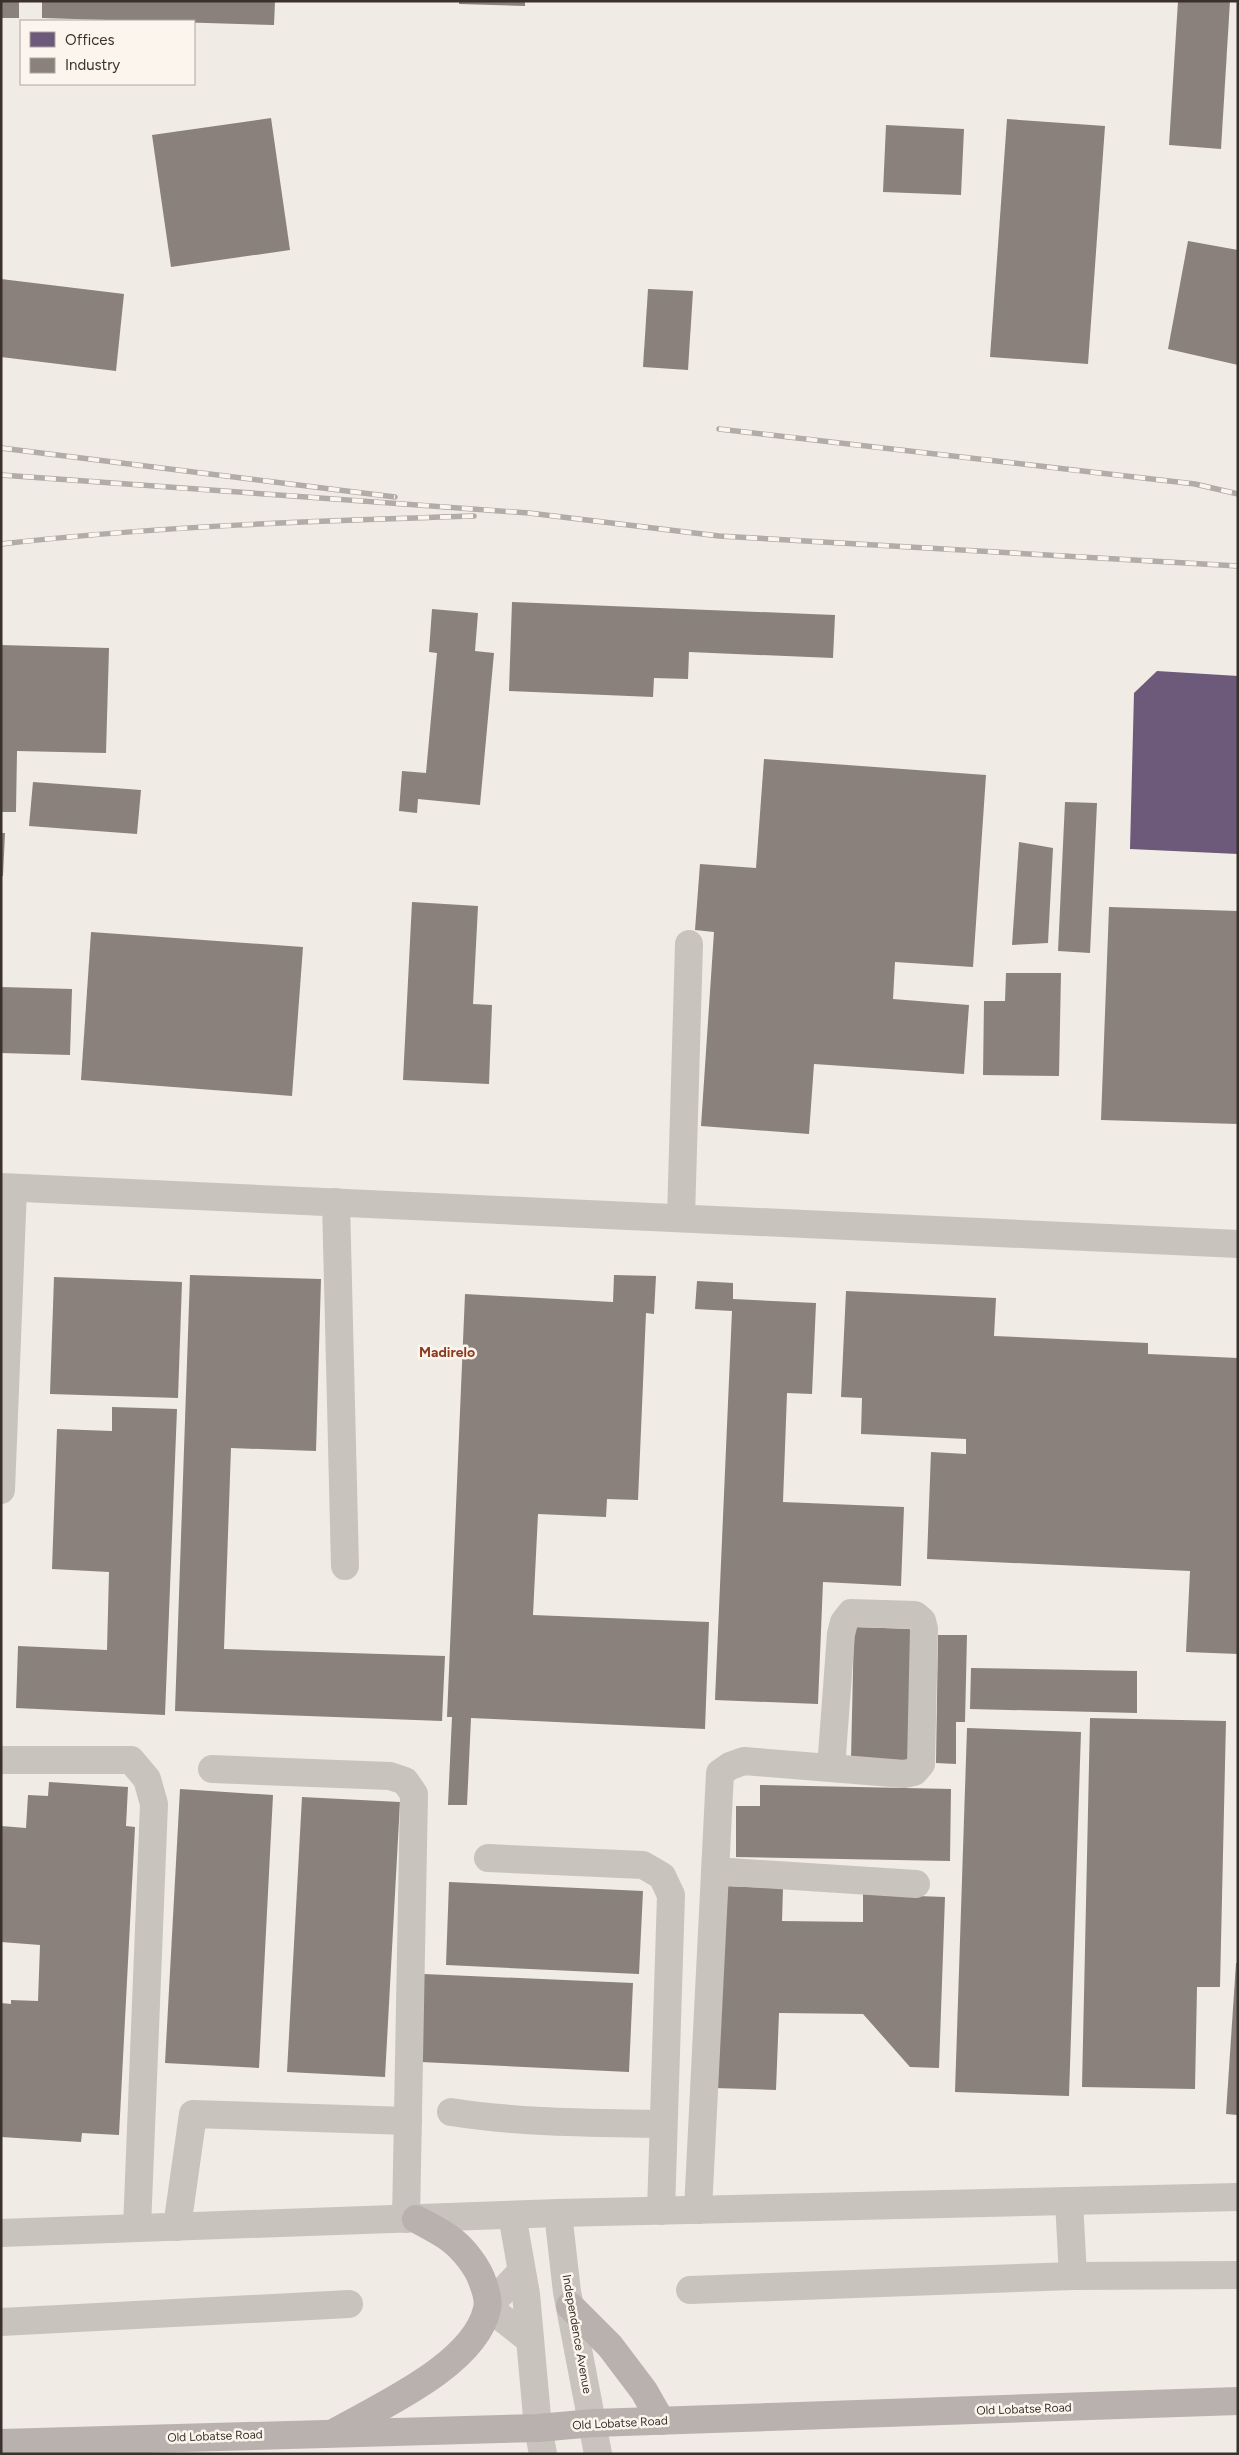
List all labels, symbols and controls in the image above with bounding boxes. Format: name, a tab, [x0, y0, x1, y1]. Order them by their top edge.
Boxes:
legend	[20, 20, 195, 85]
text: Offices	[65, 31, 115, 49]
text: Industry	[65, 56, 120, 74]
district label: Madirelo	[419, 1344, 475, 1361]
street label: Independence Avenue	[560, 2273, 594, 2395]
street label: Old Lobatse Road	[976, 2400, 1072, 2418]
street label: Old Lobatse Road	[572, 2414, 668, 2432]
street label: Old Lobatse Road	[167, 2427, 263, 2445]

